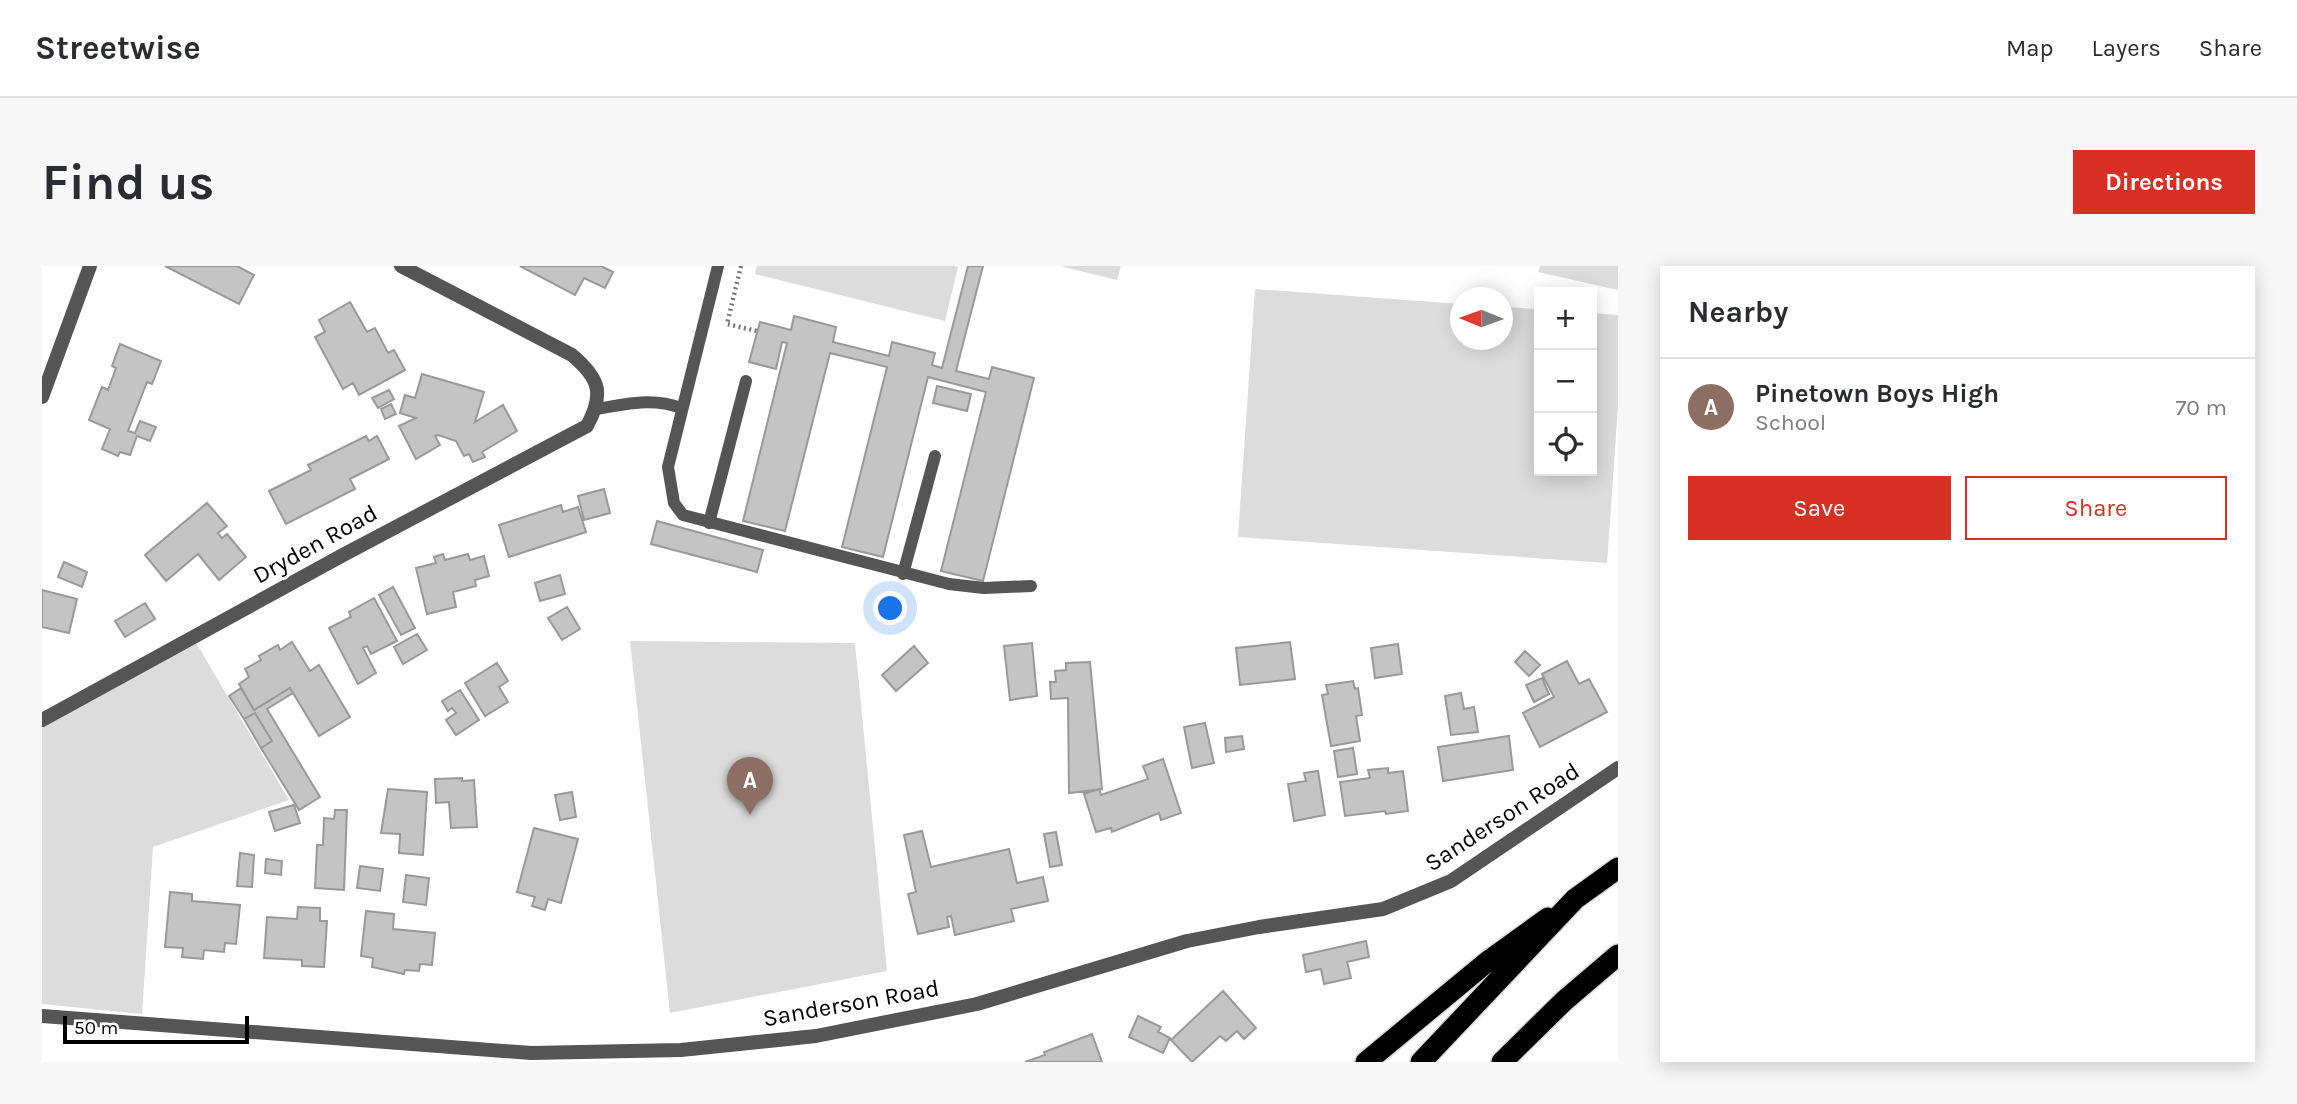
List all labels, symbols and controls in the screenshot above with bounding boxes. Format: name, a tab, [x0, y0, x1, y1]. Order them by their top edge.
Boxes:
text: Streetwise	[35, 29, 201, 67]
text: Map	[2006, 34, 2054, 62]
text: Layers	[2092, 34, 2161, 62]
text: Share	[2199, 34, 2262, 62]
button: Directions	[2073, 150, 2255, 214]
text: Find us	[42, 154, 214, 211]
north arrow	[1450, 287, 1513, 350]
map controls	[1534, 287, 1597, 476]
button: +	[1534, 287, 1597, 350]
text: Nearby	[1688, 294, 1788, 330]
button: −	[1534, 350, 1597, 413]
text: Pinetown Boys High	[1755, 378, 1999, 409]
text: A	[1704, 394, 1718, 421]
text: 70 m	[2176, 394, 2227, 421]
text: School	[1755, 409, 1826, 436]
button: locate	[1534, 413, 1597, 476]
button: Save	[1688, 476, 1951, 540]
button: Share	[1965, 476, 2227, 540]
street label: Dryden Road	[248, 498, 382, 590]
your location	[873, 591, 907, 625]
pin: A	[727, 757, 773, 815]
street label: Sanderson Road	[1419, 757, 1585, 877]
street label: Sanderson Road	[761, 974, 941, 1032]
scale bar	[63, 1013, 248, 1045]
text: 50 m	[74, 1017, 118, 1039]

